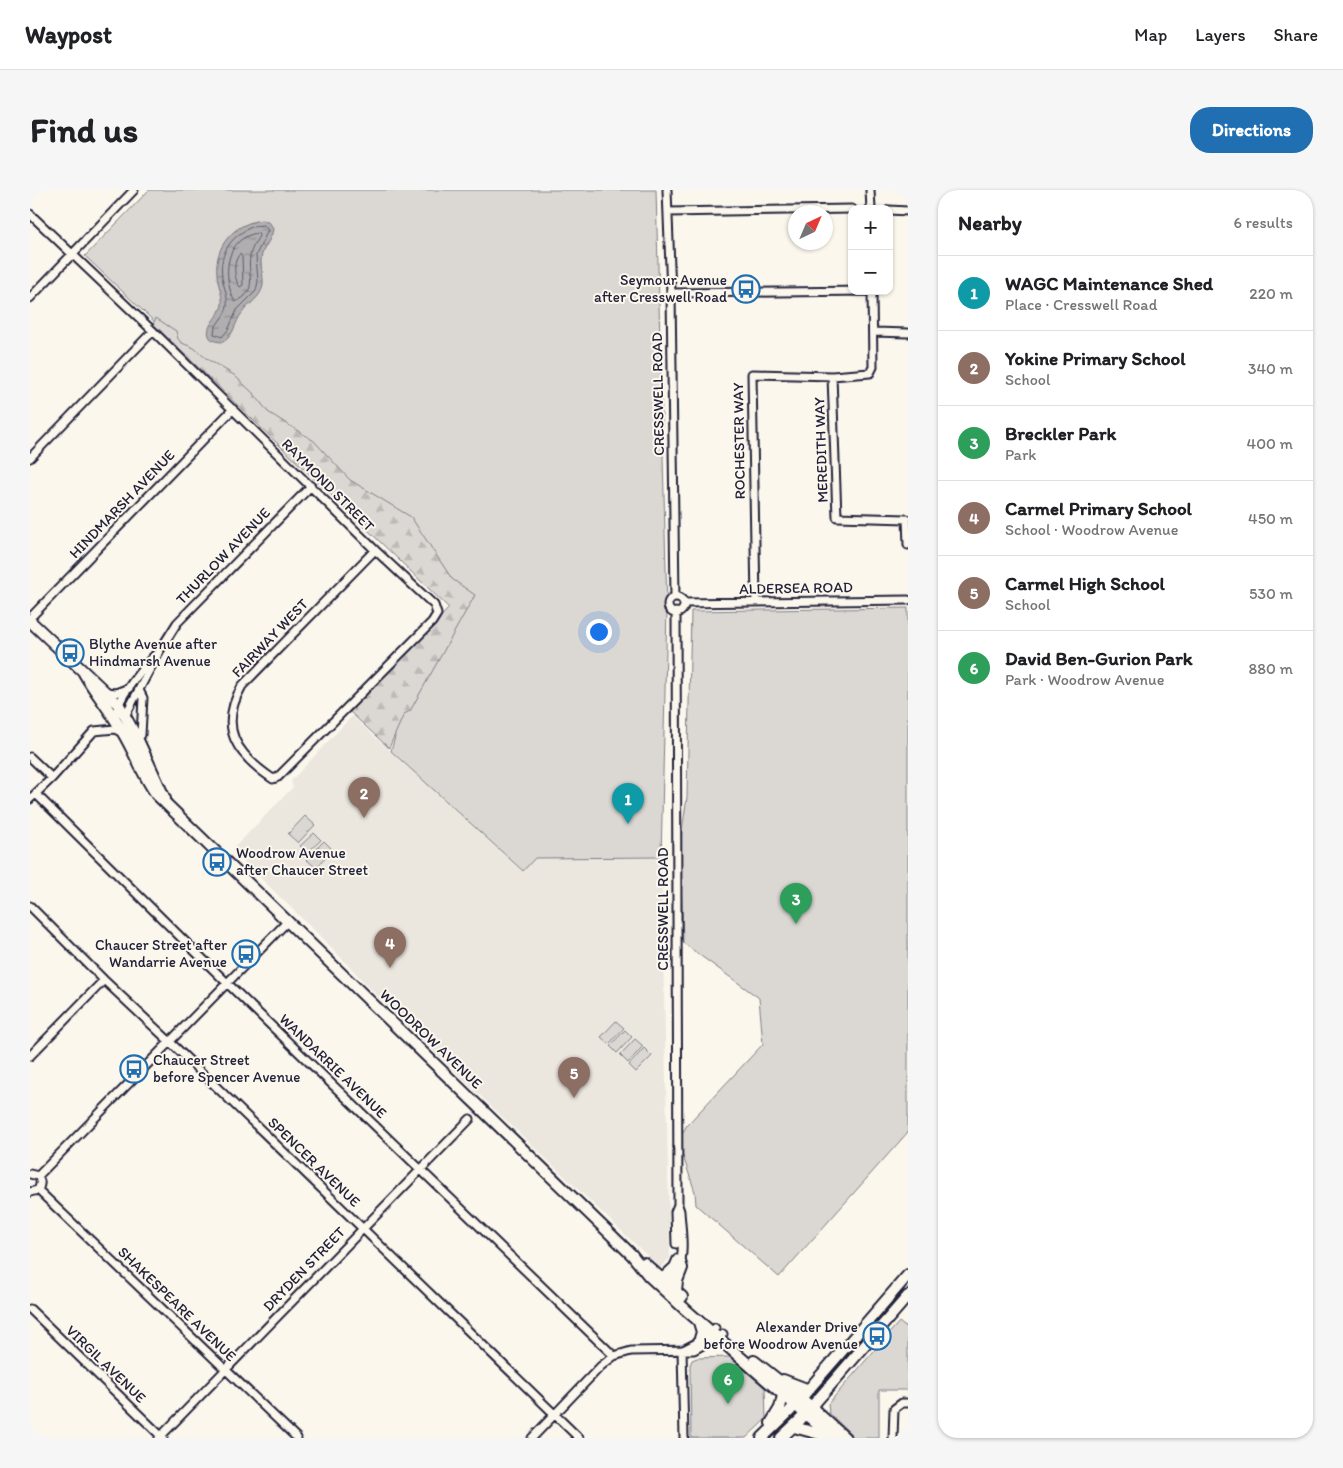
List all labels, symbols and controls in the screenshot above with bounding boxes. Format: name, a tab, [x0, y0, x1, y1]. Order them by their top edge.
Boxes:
text: Waypost	[25, 20, 112, 49]
text: Map	[1134, 24, 1167, 46]
text: Layers	[1195, 24, 1245, 46]
text: Share	[1273, 24, 1318, 46]
button: Directions	[1190, 107, 1313, 153]
text: Find us	[30, 109, 138, 151]
north arrow	[788, 205, 833, 250]
map controls	[848, 205, 893, 295]
button: +	[848, 205, 893, 250]
text: Nearby	[958, 210, 1022, 235]
text: 6 results	[1233, 213, 1293, 232]
button: −	[848, 250, 893, 295]
place label: Seymour Avenue after Cresswell Road	[594, 271, 727, 306]
text: WAGC Maintenance Shed	[1005, 272, 1213, 295]
bus stop icon: Seymour Avenue after Cresswell Road	[731, 274, 761, 304]
text: 1	[970, 284, 978, 303]
text: 220 m	[1249, 284, 1293, 303]
text: Place · Cresswell Road	[1005, 295, 1157, 314]
street label: CRESSWELL ROAD	[648, 332, 668, 456]
text: Yokine Primary School	[1005, 347, 1186, 370]
text: 2	[970, 359, 978, 378]
text: 340 m	[1248, 359, 1293, 378]
text: School	[1005, 370, 1051, 389]
street label: ROCHESTER WAY	[729, 382, 749, 500]
street label: MEREDITH WAY	[810, 396, 832, 503]
text: Breckler Park	[1005, 422, 1116, 445]
text: 3	[970, 434, 978, 453]
text: 400 m	[1247, 434, 1293, 453]
street label: RAYMOND STREET	[278, 435, 379, 536]
text: Park	[1005, 445, 1036, 464]
street label: HINDMARSH AVENUE	[66, 446, 178, 562]
text: Carmel Primary School	[1005, 497, 1192, 520]
street label: THURLOW AVENUE	[172, 504, 274, 608]
text: 4	[969, 509, 979, 528]
text: 450 m	[1248, 509, 1293, 528]
text: School · Woodrow Avenue	[1005, 520, 1179, 539]
text: Carmel High School	[1005, 572, 1165, 595]
street label: ALDERSEA ROAD	[739, 578, 853, 598]
text: 5	[970, 584, 978, 603]
text: 530 m	[1249, 584, 1293, 603]
street label: FAIRWAY WEST	[228, 595, 312, 681]
text: School	[1005, 595, 1051, 614]
your location	[586, 619, 612, 645]
place label: Blythe Avenue after Hindmarsh Avenue	[89, 635, 217, 670]
bus stop icon: Blythe Avenue after Hindmarsh Avenue	[55, 638, 85, 668]
text: David Ben-Gurion Park	[1005, 647, 1193, 670]
text: 6	[970, 659, 978, 678]
text: 880 m	[1249, 659, 1293, 678]
text: Park · Woodrow Avenue	[1005, 670, 1165, 689]
pin: 2	[348, 777, 380, 818]
pin: 1	[612, 783, 644, 824]
place label: Woodrow Avenue after Chaucer Street	[236, 844, 369, 879]
bus stop icon: Woodrow Avenue after Chaucer Street	[202, 847, 232, 877]
street label: CRESSWELL ROAD	[654, 847, 672, 971]
pin: 3	[780, 883, 812, 924]
pin: 4	[374, 927, 406, 968]
place label: Chaucer Street after Wandarrie Avenue	[95, 936, 227, 971]
bus stop icon: Chaucer Street after Wandarrie Avenue	[231, 939, 261, 969]
street label: WOODROW AVENUE	[376, 985, 486, 1093]
street label: WANDARRIE AVENUE	[275, 1010, 391, 1122]
place label: Chaucer Street before Spencer Avenue	[153, 1051, 301, 1086]
bus stop icon: Chaucer Street before Spencer Avenue	[119, 1054, 149, 1084]
pin: 5	[558, 1057, 590, 1098]
street label: SPENCER AVENUE	[264, 1113, 364, 1211]
street label: DRYDEN STREET	[259, 1222, 349, 1315]
street label: SHAKESPEARE AVENUE	[114, 1243, 240, 1365]
place label: Alexander Drive before Woodrow Avenue	[704, 1318, 858, 1353]
street label: VIRGIL AVENUE	[62, 1321, 150, 1407]
bus stop icon: Alexander Drive before Woodrow Avenue	[862, 1321, 892, 1351]
pin: 6	[712, 1363, 744, 1404]

